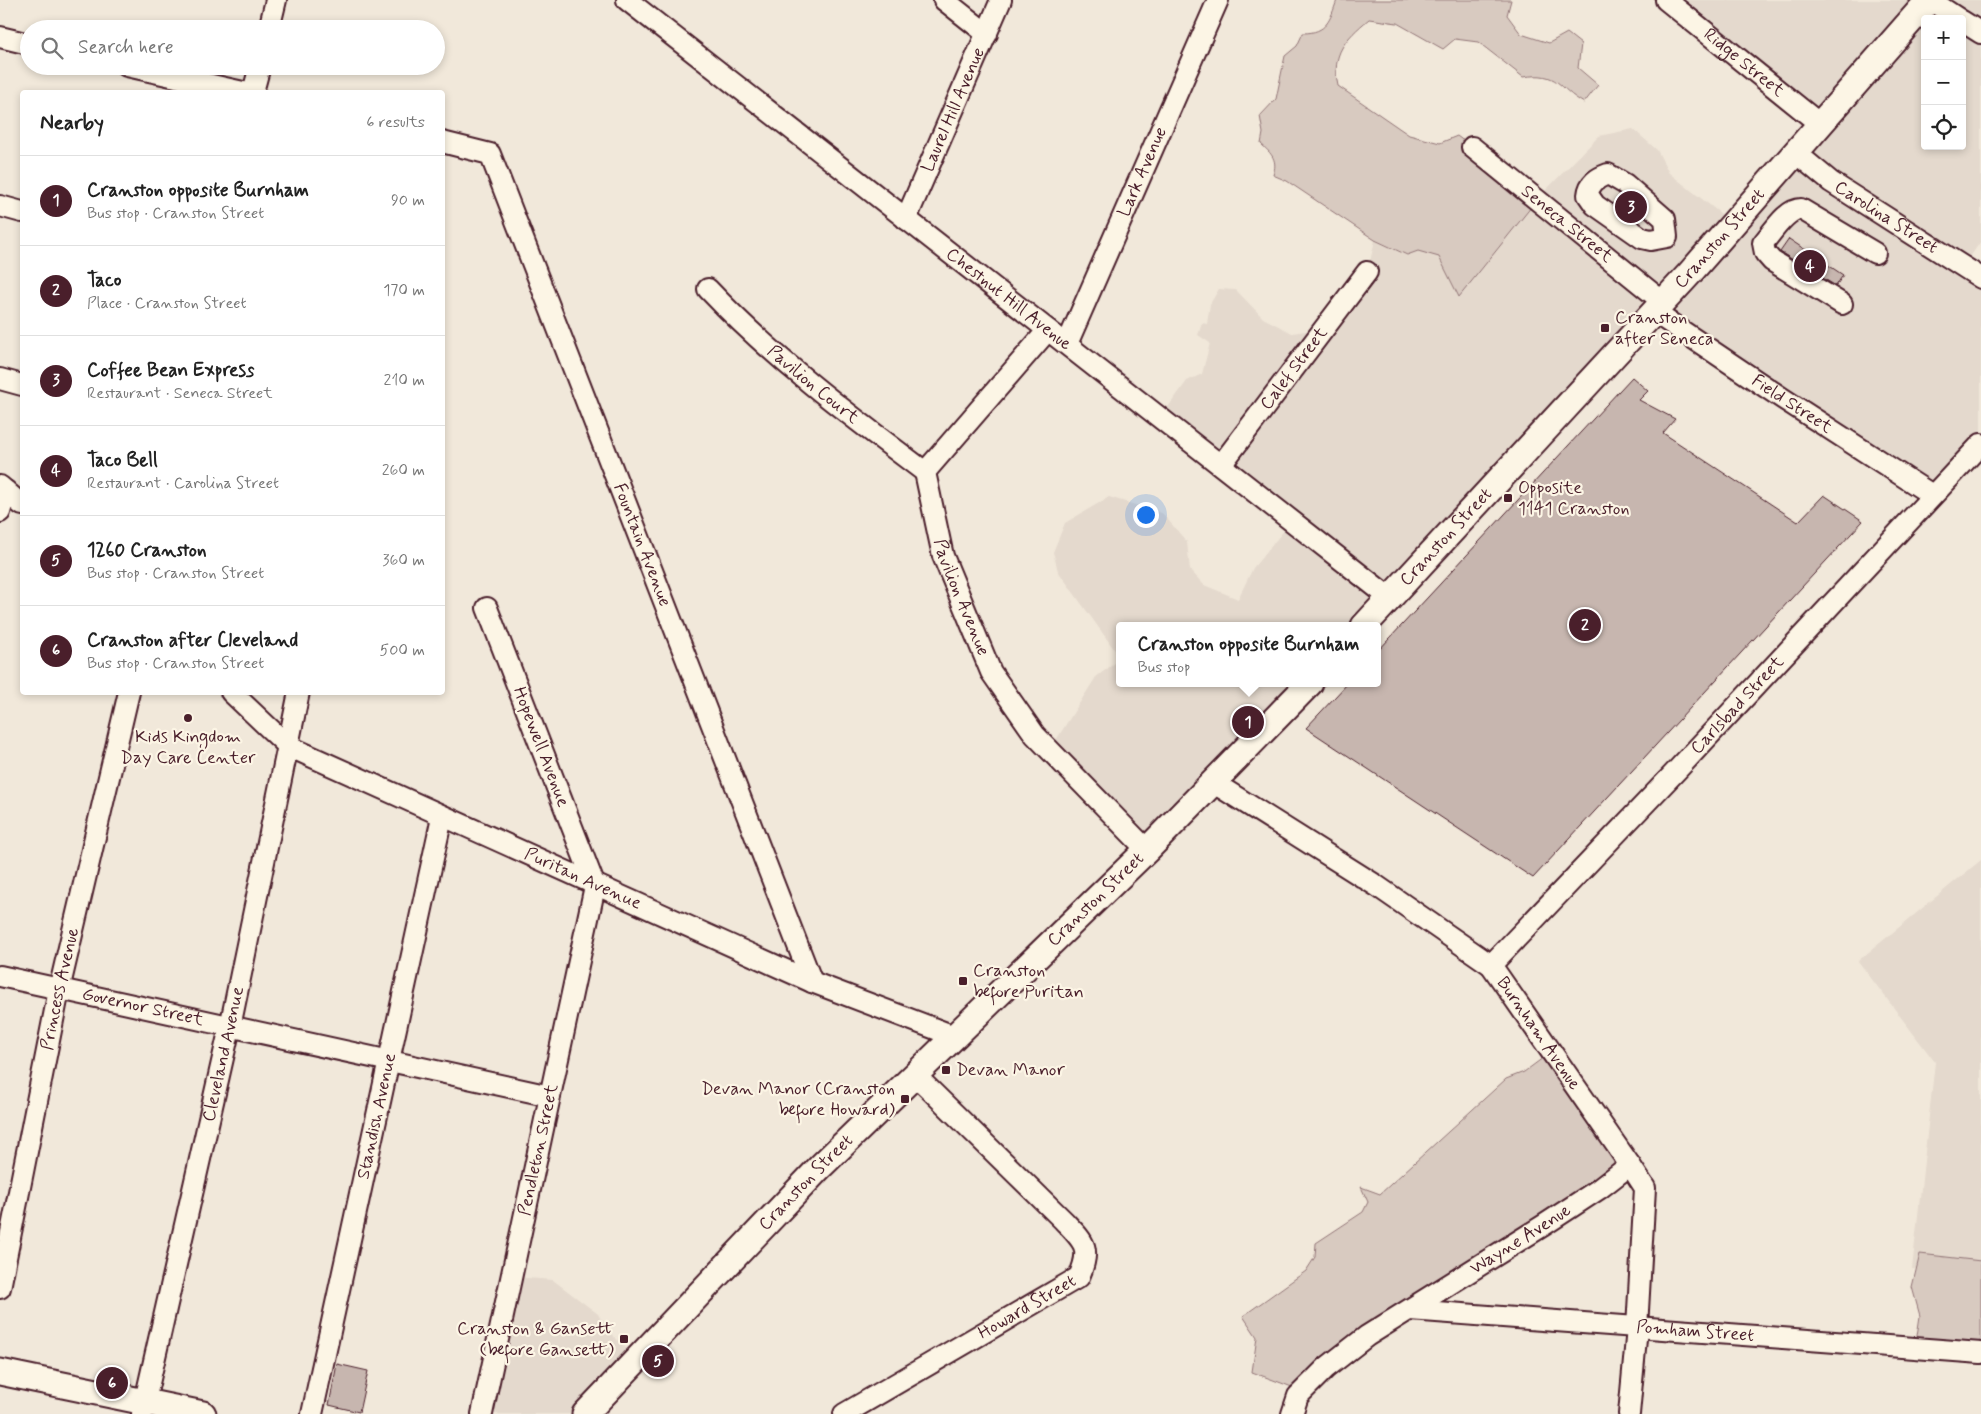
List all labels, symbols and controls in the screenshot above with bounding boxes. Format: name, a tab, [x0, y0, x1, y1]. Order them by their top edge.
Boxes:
map controls	[1921, 15, 1966, 150]
button: +	[1921, 15, 1966, 60]
search box	[20, 20, 445, 75]
street label: Ridge Street	[1698, 23, 1790, 103]
icon: search	[38, 34, 66, 62]
text: Search here	[78, 35, 174, 60]
street label: Laurel Hill Avenue	[916, 44, 991, 176]
button: −	[1921, 60, 1966, 105]
button: locate	[1921, 105, 1966, 150]
text: Nearby	[40, 109, 104, 137]
text: 6 results	[366, 112, 425, 133]
street label: Lark Avenue	[1112, 123, 1173, 221]
street label: Carolina Street	[1830, 175, 1943, 260]
text: Cranston opposite Burnham	[87, 178, 309, 203]
street label: Seneca Street	[1516, 179, 1618, 269]
street label: Cranston Street	[1669, 183, 1771, 294]
pin: 3	[1615, 188, 1647, 226]
text: 1	[52, 190, 60, 211]
text: 90 m	[391, 190, 425, 211]
text: Bus stop · Cranston Street	[87, 203, 264, 224]
street label: Chestnut Hill Avenue	[941, 242, 1077, 356]
pin: 4	[1794, 247, 1826, 285]
text: Taco	[87, 268, 122, 293]
text: 2	[52, 280, 60, 301]
text: 170 m	[383, 280, 425, 301]
text: Place · Cranston Street	[87, 293, 246, 314]
place label: Cranston after Seneca	[1615, 306, 1713, 351]
street label: Calef Street	[1255, 322, 1334, 415]
marker: Cranston after Seneca	[1599, 322, 1611, 334]
street label: Pavilion Court	[762, 340, 864, 430]
text: Coffee Bean Express	[87, 358, 254, 383]
street label: Field Street	[1747, 369, 1837, 440]
text: 3	[52, 370, 60, 391]
text: 210 m	[384, 370, 425, 391]
text: Restaurant · Seneca Street	[87, 383, 273, 404]
text: Taco Bell	[87, 448, 158, 473]
text: 4	[51, 460, 61, 481]
text: 260 m	[382, 460, 425, 481]
text: Restaurant · Carolina Street	[87, 473, 279, 494]
place label: Opposite 1141 Cranston	[1518, 476, 1630, 521]
street label: Fountain Avenue	[607, 480, 677, 610]
street label: Cranston Street	[1395, 482, 1498, 592]
marker: Opposite 1141 Cranston	[1502, 492, 1514, 504]
your location	[1133, 502, 1159, 528]
street label: Pavilion Avenue	[928, 537, 995, 660]
text: 1260 Cranston	[87, 538, 207, 563]
text: 5	[51, 550, 61, 571]
text: 360 m	[382, 550, 425, 571]
text: Bus stop · Cranston Street	[87, 563, 264, 584]
pin: 2	[1569, 606, 1601, 644]
popup	[1116, 622, 1381, 687]
text: Cranston after Cleveland	[87, 628, 298, 653]
text: Cranston opposite Burnham	[1138, 632, 1359, 657]
text: 6	[52, 640, 60, 661]
text: 500 m	[380, 640, 425, 661]
street label: Carlsbad Street	[1685, 650, 1790, 760]
text: Bus stop · Cranston Street	[87, 653, 264, 674]
text: Bus stop	[1138, 657, 1190, 678]
street label: Hopewell Avenue	[507, 683, 575, 811]
pin: 1	[1232, 703, 1264, 741]
marker: Kids Kingdom Day Care Center	[182, 712, 194, 724]
place label: Kids Kingdom Day Care Center	[121, 725, 256, 770]
street label: Puritan Avenue	[521, 842, 645, 916]
street label: Cranston Street	[1042, 847, 1150, 952]
street label: Princess Avenue	[35, 925, 85, 1052]
place label: Cranston before Puritan	[973, 959, 1084, 1006]
street label: Burnham Avenue	[1491, 972, 1586, 1095]
marker: Cranston before Puritan	[957, 975, 969, 987]
street label: Governor Street	[80, 982, 206, 1032]
street label: Cleveland Avenue	[197, 984, 250, 1124]
street label: Standish Avenue	[351, 1050, 402, 1181]
place label: Devan Manor	[956, 1058, 1066, 1082]
marker: Devan Manor	[940, 1064, 952, 1076]
place label: Devan Manor (Cranston before Howard)	[701, 1077, 896, 1124]
street label: Pendleton Street	[513, 1082, 564, 1218]
marker: Devan Manor (Cranston before Howard)	[899, 1093, 911, 1105]
street label: Cranston Street	[753, 1129, 859, 1236]
street label: Wayne Avenue	[1465, 1198, 1576, 1280]
street label: Howard Street	[974, 1269, 1081, 1345]
street label: Pomham Street	[1635, 1315, 1755, 1348]
place label: Cranston & Gansett (before Gansett)	[457, 1317, 615, 1364]
marker: Cranston & Gansett (before Gansett)	[618, 1333, 630, 1345]
pin: 5	[642, 1342, 674, 1380]
pin: 6	[96, 1364, 128, 1402]

